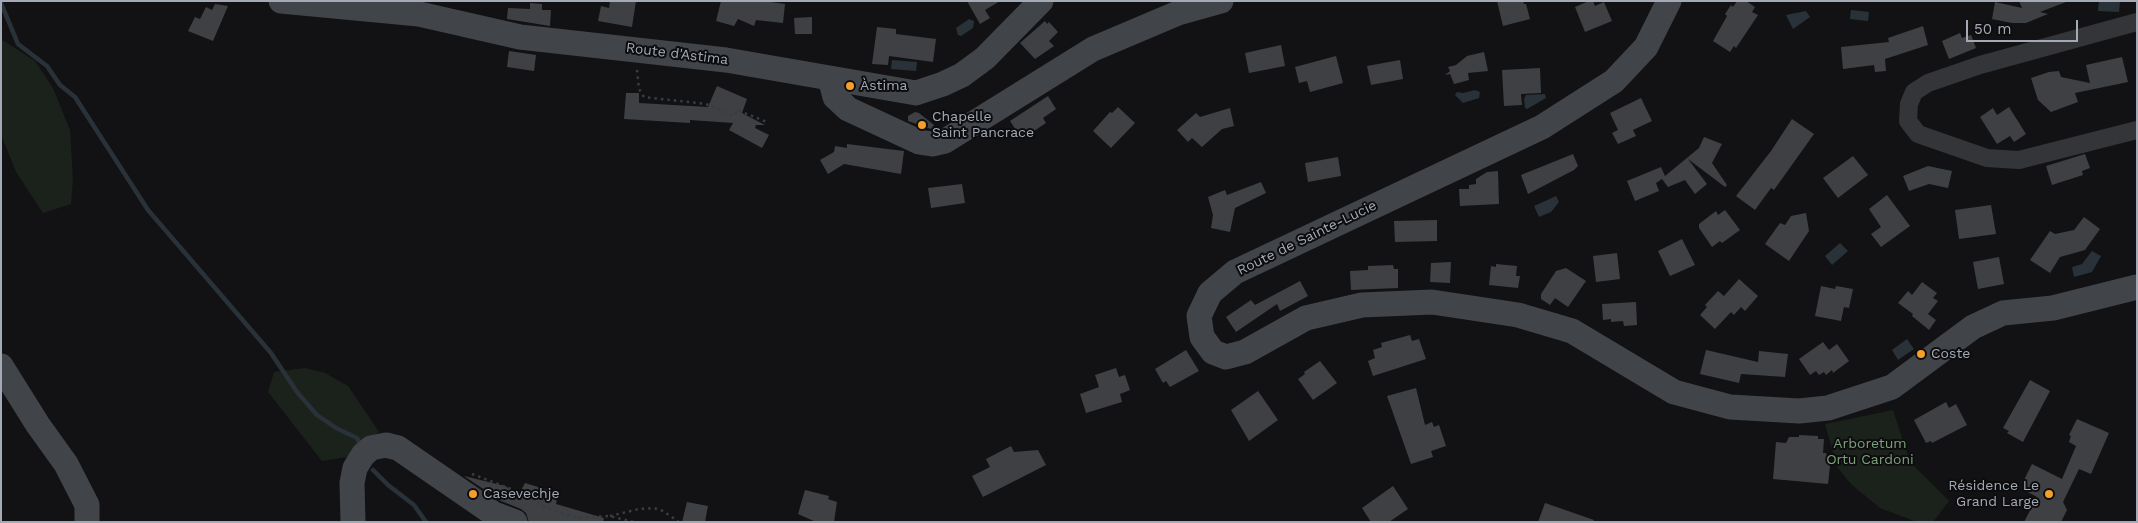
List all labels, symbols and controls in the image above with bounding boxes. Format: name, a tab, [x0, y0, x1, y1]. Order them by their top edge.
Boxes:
scale bar	[1968, 10, 2080, 42]
text: 50 m	[1974, 20, 2011, 38]
street label: Route d'Astima	[625, 39, 729, 69]
place label: Àstima	[860, 78, 907, 94]
marker: Àstima	[844, 80, 856, 92]
place label: Chapelle Saint Pancrace	[932, 109, 1034, 142]
marker: Chapelle Saint Pancrace	[916, 119, 928, 131]
street label: Route de Sainte-Lucie	[1235, 197, 1379, 279]
place label: Coste	[1931, 346, 1970, 362]
marker: Coste	[1915, 348, 1927, 360]
park label: Arboretum Ortu Cardoni	[1826, 436, 1914, 468]
place label: Résidence Le Grand Large	[1948, 478, 2039, 511]
place label: Casevechje	[483, 486, 559, 502]
marker: Casevechje	[467, 488, 479, 500]
marker: Résidence Le Grand Large	[2043, 488, 2055, 500]

